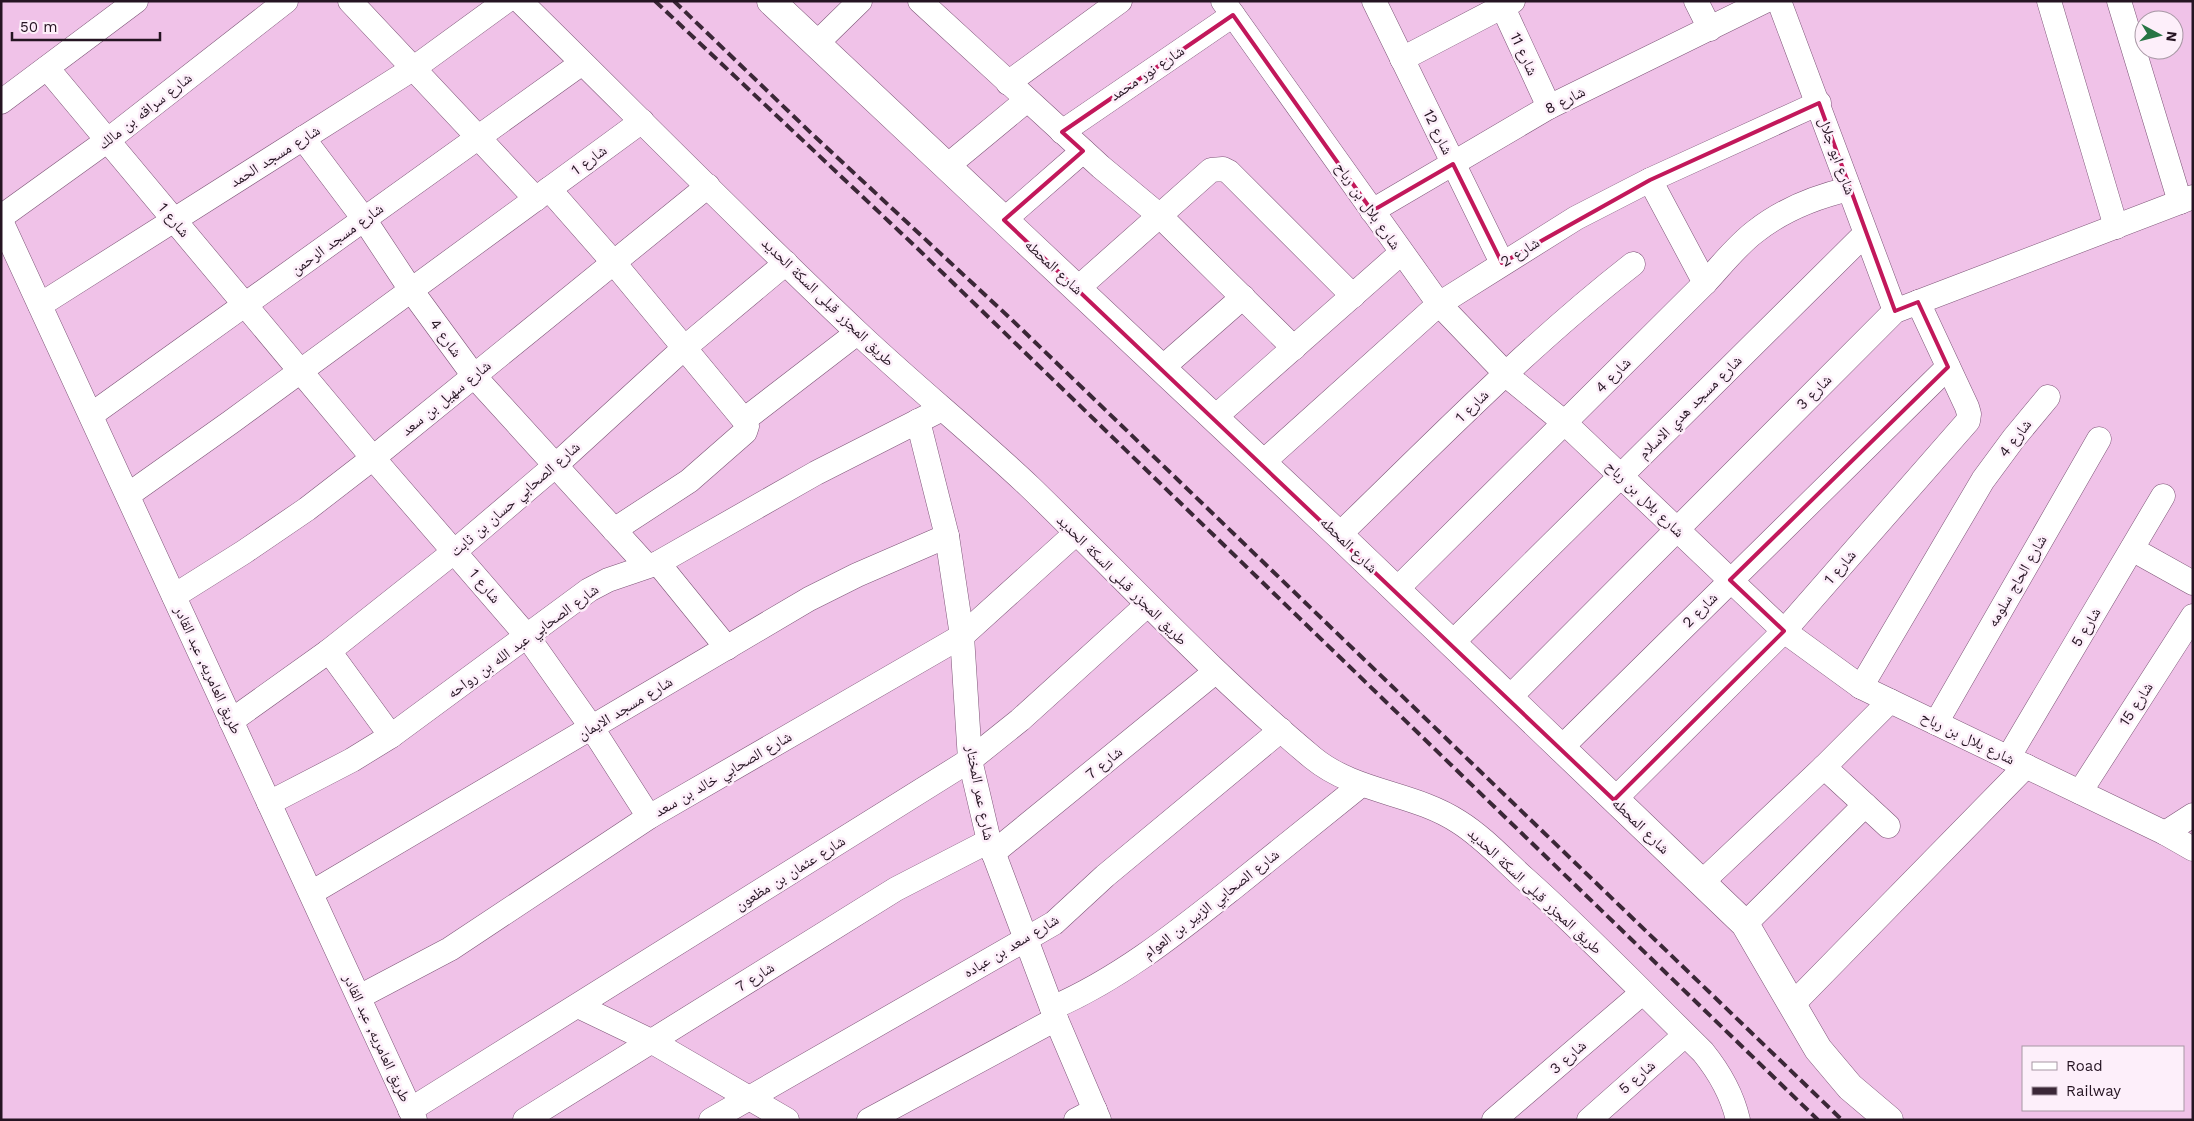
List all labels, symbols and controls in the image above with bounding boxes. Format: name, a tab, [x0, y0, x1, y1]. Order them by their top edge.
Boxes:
scale bar	[12, 10, 160, 42]
north arrow	[2134, 10, 2184, 60]
text: 50 m	[20, 18, 57, 36]
street label: شارع 11	[1505, 30, 1542, 79]
text: N	[2163, 30, 2180, 43]
street label: شارع نور محمد	[1106, 41, 1188, 105]
street label: شارع سراقه بن مالك	[94, 69, 196, 154]
street label: شارع 8	[1542, 82, 1589, 119]
street label: شارع 12	[1418, 106, 1457, 158]
street label: شارع ابو جلال	[1814, 115, 1859, 198]
street label: شارع مسجد الحمد	[227, 121, 324, 192]
street label: شارع 1	[568, 141, 611, 180]
street label: شارع بلال بن رباح	[1330, 159, 1405, 254]
street label: شارع 1	[154, 199, 194, 242]
street label: شارع مسجد الرحمن	[287, 199, 387, 279]
street label: شارع 2	[1497, 233, 1543, 271]
street label: طريق المجزر قبلى السكة الحديد	[757, 234, 898, 371]
street label: شارع المحطه	[1021, 236, 1087, 299]
street label: شارع 4	[425, 315, 466, 361]
street label: شارع مسجد هدي الاسلام	[1634, 351, 1748, 465]
street label: شارع 4	[1591, 353, 1635, 397]
street label: شارع سهيل بن سعد	[398, 356, 495, 440]
street label: شارع 3	[1793, 371, 1836, 414]
street label: شارع 1	[1452, 386, 1493, 427]
street label: شارع 4	[1995, 415, 2036, 461]
street label: شارع الصحابي حسان بن ثابت	[446, 438, 585, 562]
street label: شارع بلال بن رباح	[1601, 457, 1688, 542]
street label: طريق المجزر قبلى السكة الحديد	[1052, 511, 1191, 650]
street label: شارع المحطه	[1316, 513, 1382, 578]
street label: شارع الحاج سلومه	[1983, 532, 2051, 631]
street label: شارع 1	[1820, 546, 1861, 588]
street label: شارع 1	[465, 565, 505, 608]
street label: شارع الصحابي عبد الله بن رواحه	[444, 580, 604, 704]
street label: شارع 2	[1679, 589, 1722, 632]
street label: طريق العامريه, عبد القادر	[169, 602, 246, 737]
street label: شارع 5	[2067, 604, 2106, 650]
street label: شارع مسجد الايمان	[574, 672, 676, 744]
street label: شارع 15	[2115, 679, 2158, 730]
street label: شارع بلال بن رباح	[1918, 708, 2018, 769]
street label: شارع الصحابي خالد بن سعد	[651, 727, 796, 823]
street label: شارع عمر المختار	[961, 743, 998, 842]
street label: شارع 7	[1082, 743, 1127, 784]
street label: شارع المحطه	[1608, 794, 1674, 859]
street label: طريق المجزر قبلى السكة الحديد	[1463, 824, 1606, 959]
street label: شارع عثمان بن مظعون	[731, 832, 849, 915]
street label: شارع الصحابي الزبير بن العوام	[1139, 845, 1284, 965]
street label: شارع سعد بن عباده	[960, 910, 1063, 982]
street label: شارع 7	[732, 958, 778, 997]
street label: طريق العامريه, عبد القادر	[338, 970, 415, 1105]
street label: شارع 3	[1546, 1036, 1591, 1078]
legend	[2022, 1046, 2184, 1111]
street label: شارع 5	[1615, 1056, 1660, 1098]
text: Road	[2066, 1057, 2103, 1075]
text: Railway	[2066, 1082, 2121, 1100]

